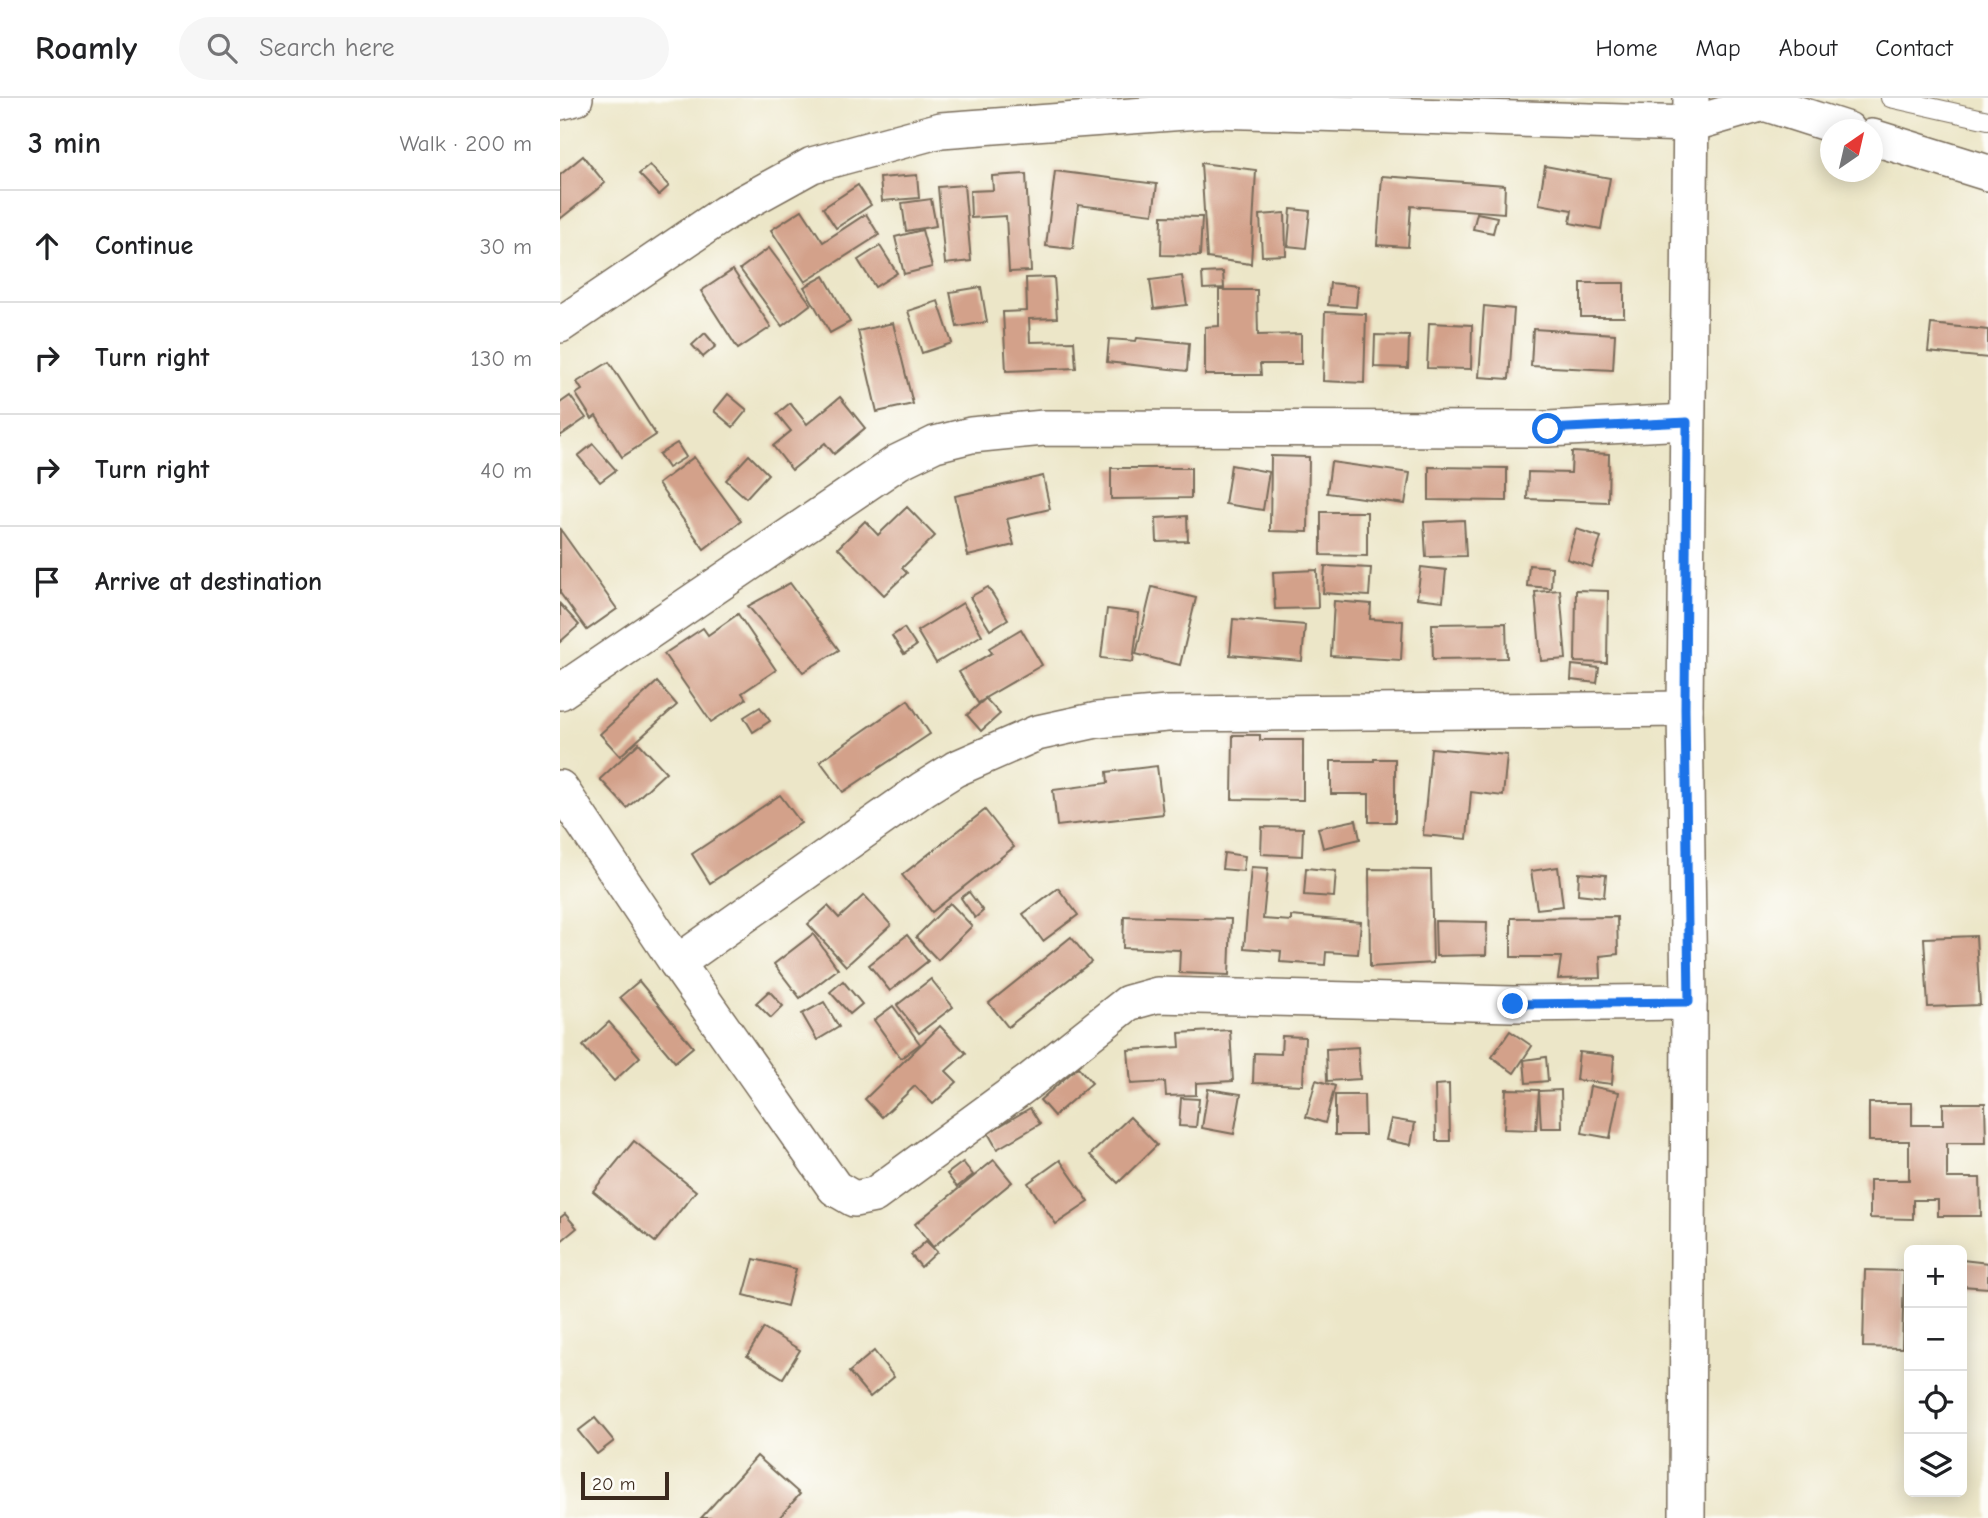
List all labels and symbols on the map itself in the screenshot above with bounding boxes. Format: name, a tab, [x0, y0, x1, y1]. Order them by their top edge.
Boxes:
north arrow	[1820, 119, 1883, 182]
route start	[1532, 413, 1563, 444]
route end	[1497, 988, 1528, 1019]
scale bar	[581, 1469, 668, 1501]

